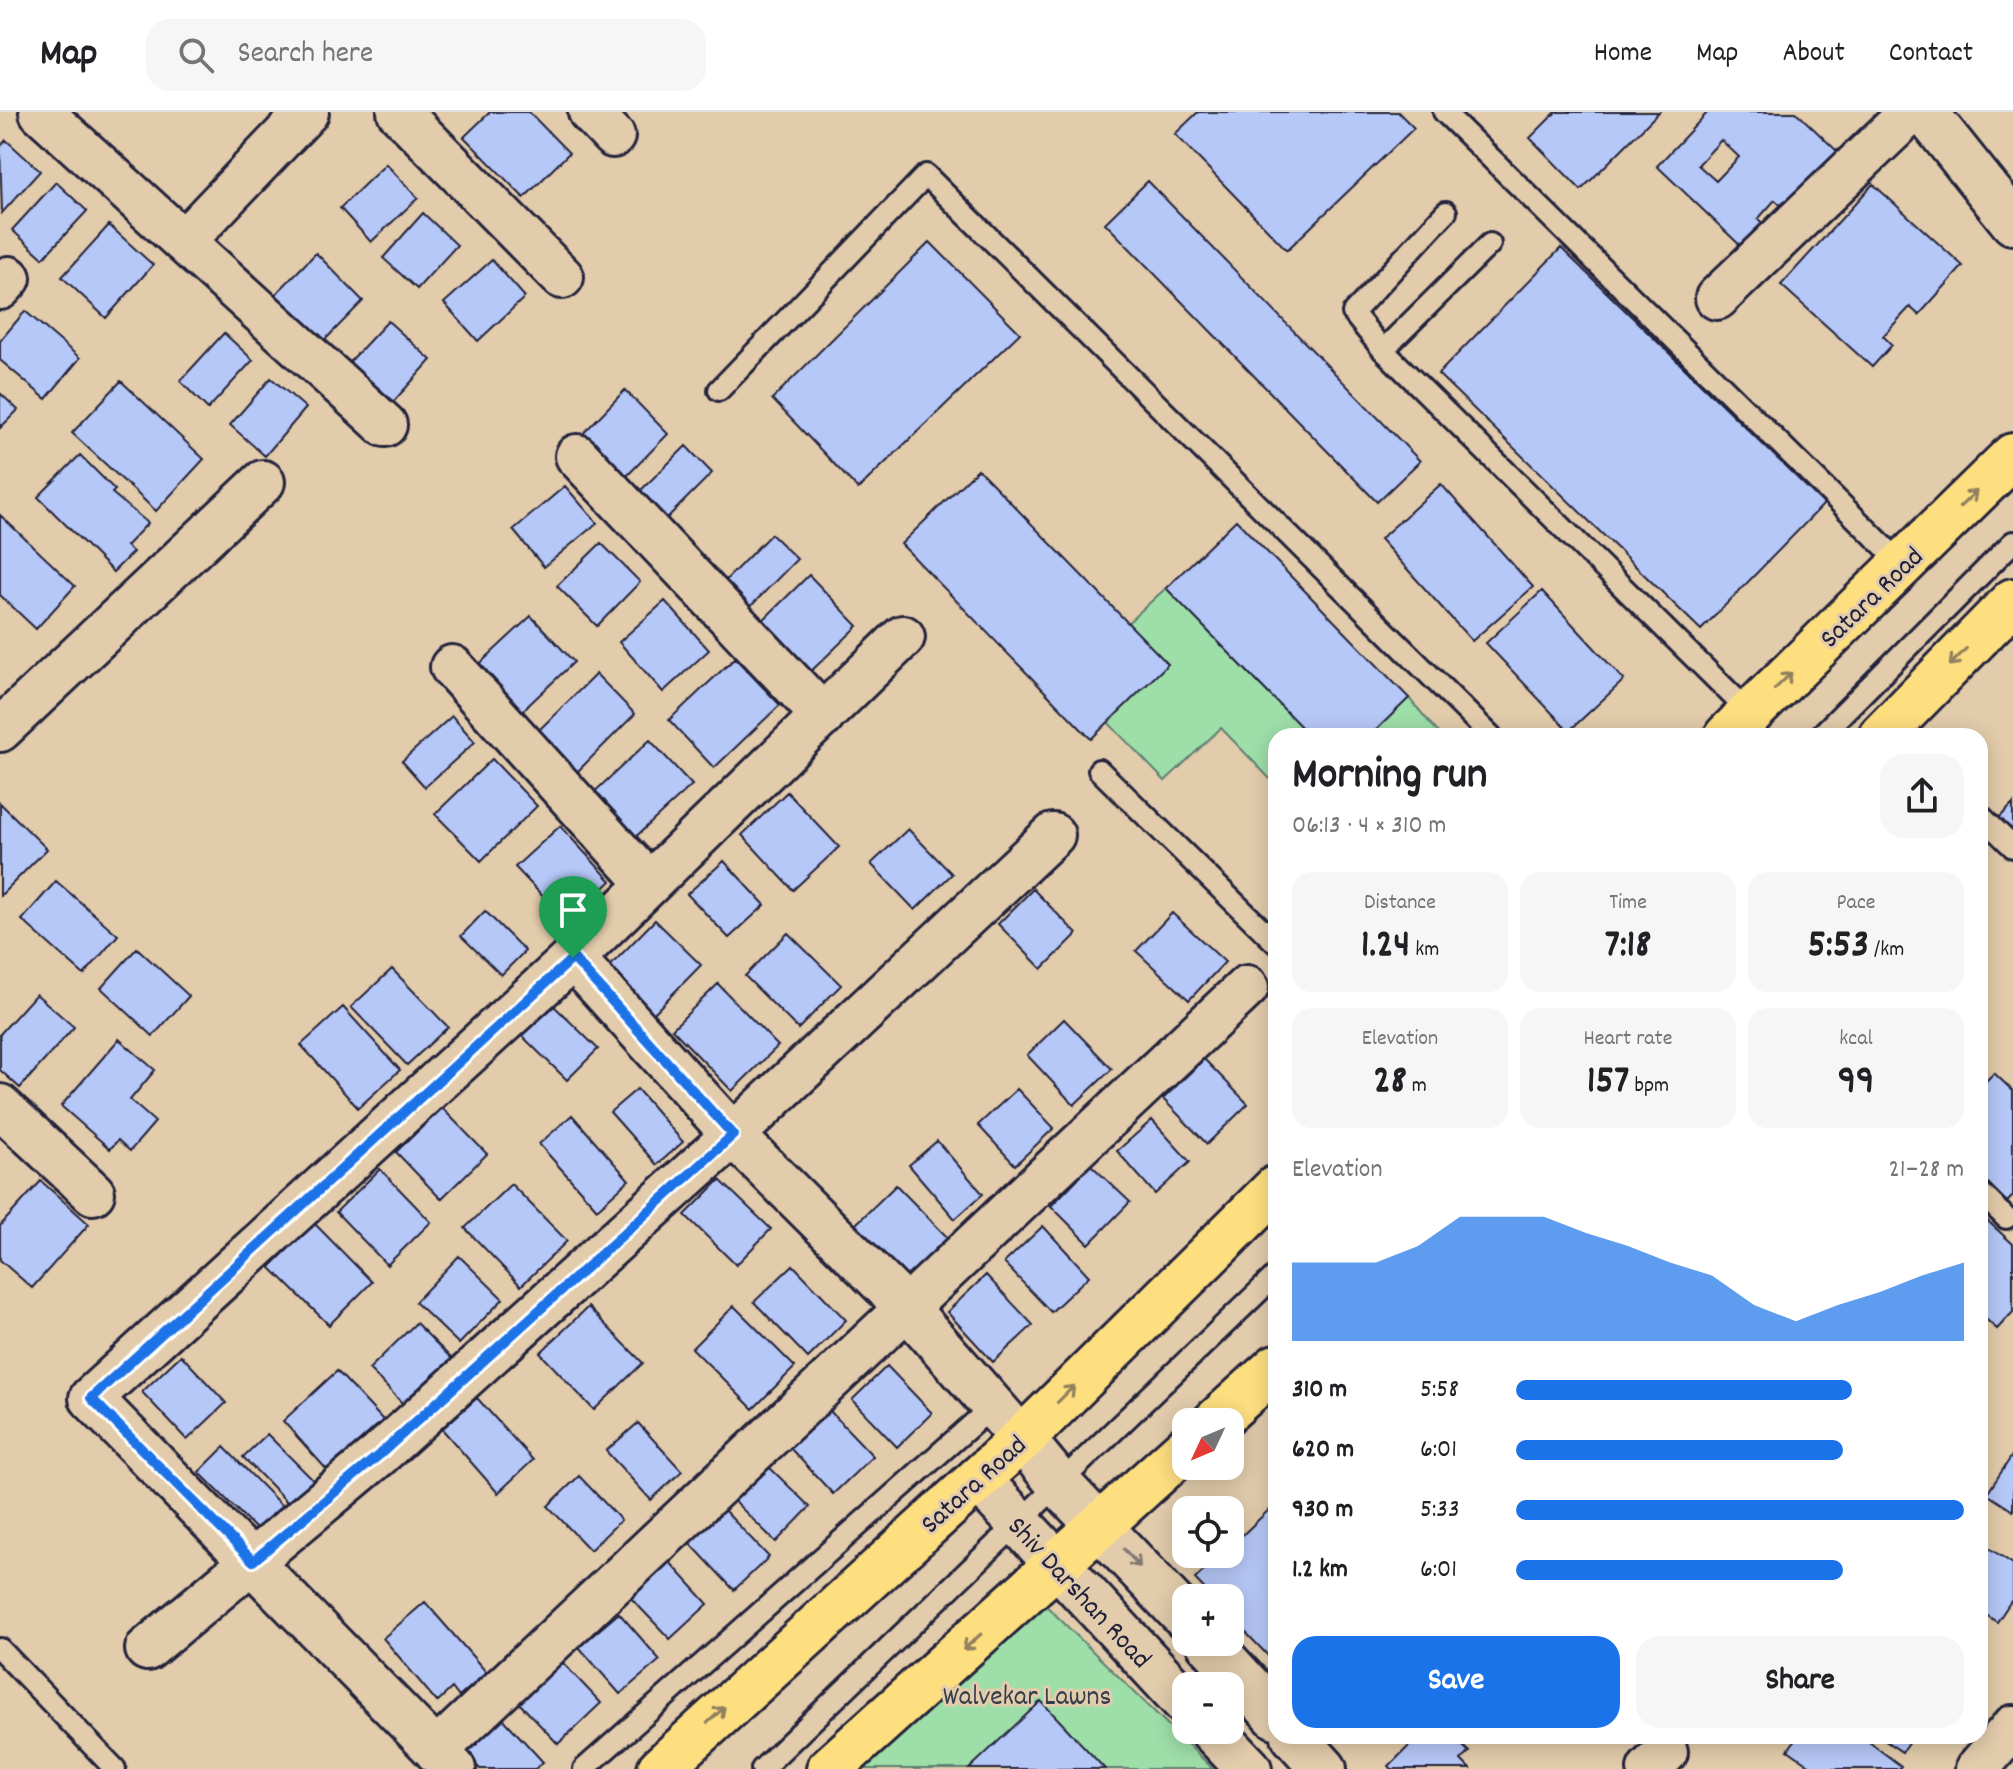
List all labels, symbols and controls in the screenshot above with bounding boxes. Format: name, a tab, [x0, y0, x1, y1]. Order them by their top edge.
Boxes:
search box	[146, 19, 706, 91]
text: Map	[40, 28, 98, 83]
icon: search	[174, 33, 218, 77]
text: Search here	[238, 34, 373, 77]
text: Home	[1594, 35, 1652, 75]
text: Map	[1696, 35, 1738, 75]
text: About	[1782, 35, 1845, 75]
text: Contact	[1889, 35, 1973, 75]
one-way arrow	[1958, 490, 1977, 509]
street label: Satara Road	[1812, 540, 1935, 660]
one-way arrow	[1949, 647, 1968, 667]
one-way arrow	[1773, 672, 1792, 691]
text: Morning run	[1292, 746, 1487, 809]
button: share	[1880, 754, 1964, 838]
text: 06:13 · 4 × 310 m	[1292, 808, 1446, 845]
pin	[539, 876, 607, 958]
icon: arrive	[551, 888, 595, 932]
text: Distance	[1364, 888, 1436, 919]
text: Time	[1609, 888, 1647, 919]
text: Pace	[1837, 888, 1875, 919]
text: 1.24	[1361, 919, 1410, 976]
text: 7:18	[1605, 919, 1651, 976]
text: 5:53	[1808, 919, 1869, 976]
text: km	[1410, 935, 1439, 966]
text: /km	[1869, 935, 1904, 966]
text: Elevation	[1362, 1024, 1438, 1055]
text: Heart rate	[1584, 1024, 1672, 1055]
text: kcal	[1839, 1024, 1873, 1055]
text: 28	[1373, 1055, 1407, 1112]
text: 157	[1587, 1055, 1629, 1112]
text: 99	[1838, 1055, 1874, 1112]
text: m	[1407, 1071, 1427, 1102]
text: bpm	[1629, 1071, 1669, 1102]
text: Elevation	[1292, 1152, 1382, 1189]
text: 21–28 m	[1888, 1152, 1964, 1189]
text: 310 m	[1292, 1372, 1347, 1409]
text: 5:58	[1420, 1372, 1459, 1409]
one-way arrow	[1056, 1385, 1075, 1404]
north arrow	[1172, 1408, 1244, 1480]
map controls	[1172, 1408, 1244, 1744]
street label: Satara Road	[913, 1428, 1037, 1545]
text: 620 m	[1292, 1432, 1354, 1469]
text: 6:01	[1420, 1432, 1457, 1469]
text: 930 m	[1292, 1492, 1353, 1529]
text: 5:33	[1420, 1492, 1459, 1529]
button: locate	[1172, 1496, 1244, 1568]
street label: Shiv Darshan Road	[996, 1509, 1159, 1680]
one-way arrow	[1122, 1548, 1140, 1568]
text: 1.2 km	[1292, 1552, 1348, 1589]
text: 6:01	[1420, 1552, 1457, 1589]
button: +	[1172, 1584, 1244, 1656]
one-way arrow	[963, 1632, 983, 1650]
button: Save	[1292, 1636, 1620, 1728]
button: Share	[1636, 1636, 1964, 1728]
button: −	[1172, 1672, 1244, 1744]
park label: Walvekar Lawns	[943, 1679, 1111, 1719]
one-way arrow	[706, 1707, 726, 1725]

